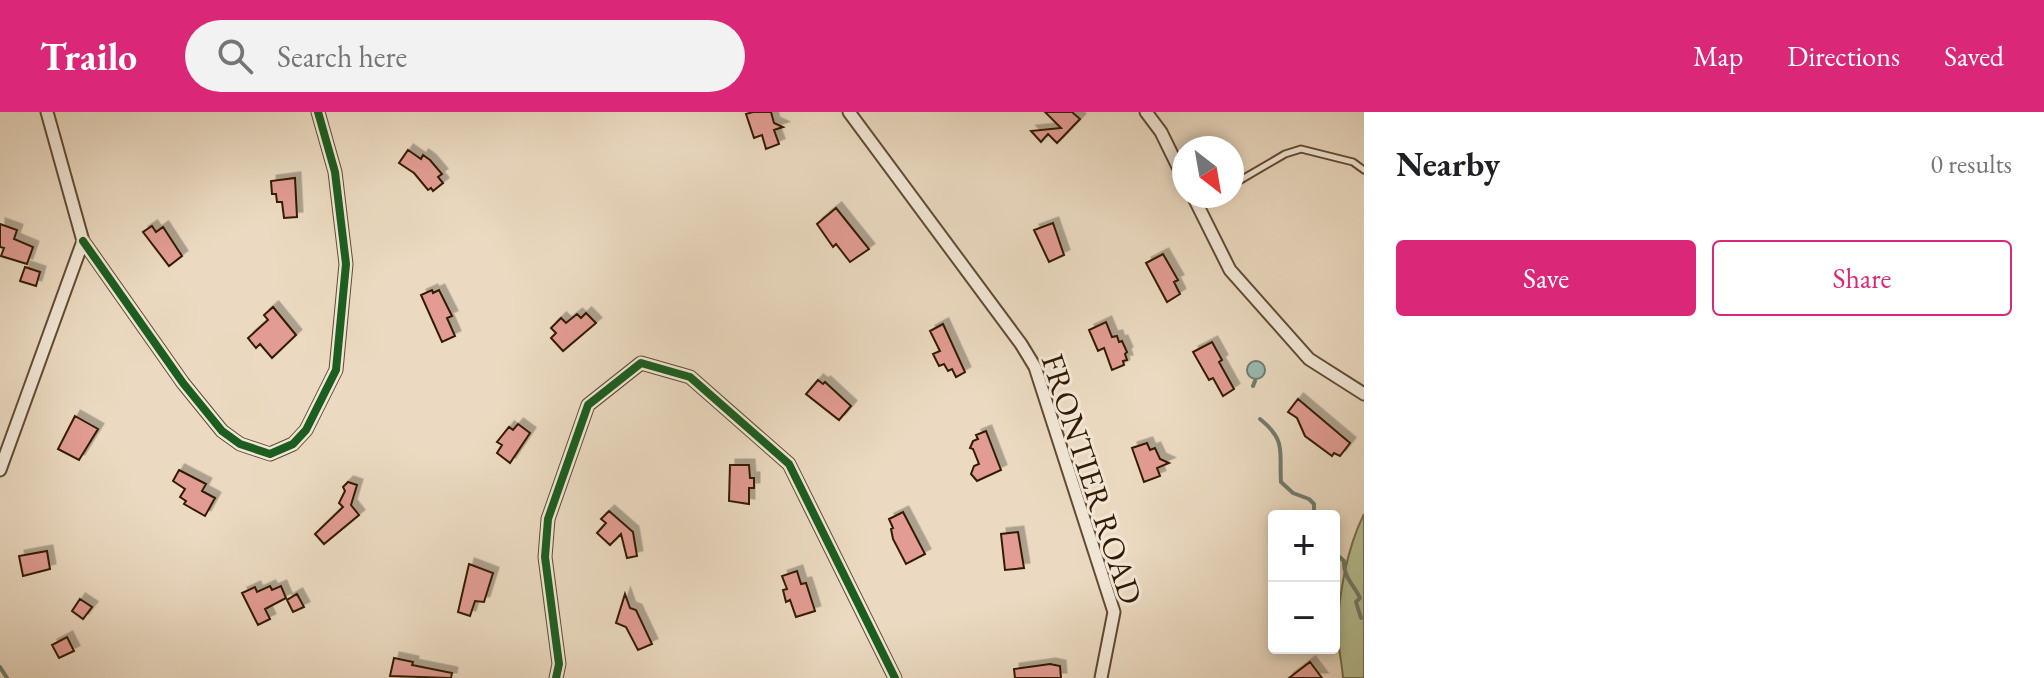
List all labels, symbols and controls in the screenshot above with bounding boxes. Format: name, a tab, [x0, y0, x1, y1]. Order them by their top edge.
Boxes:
search box	[185, 20, 745, 92]
text: Trailo	[40, 32, 137, 81]
icon: search	[213, 34, 257, 78]
text: Search here	[277, 37, 407, 76]
text: Map	[1693, 38, 1743, 74]
text: Directions	[1787, 38, 1900, 74]
text: Saved	[1944, 38, 2004, 74]
north arrow	[1172, 136, 1244, 208]
text: Nearby	[1396, 142, 1500, 186]
text: 0 results	[1931, 147, 2012, 181]
button: Save	[1396, 240, 1696, 316]
button: Share	[1712, 240, 2012, 316]
street label: FRONTIER ROAD	[1032, 348, 1152, 610]
map controls	[1268, 510, 1340, 654]
button: +	[1268, 510, 1340, 582]
button: −	[1268, 582, 1340, 654]

